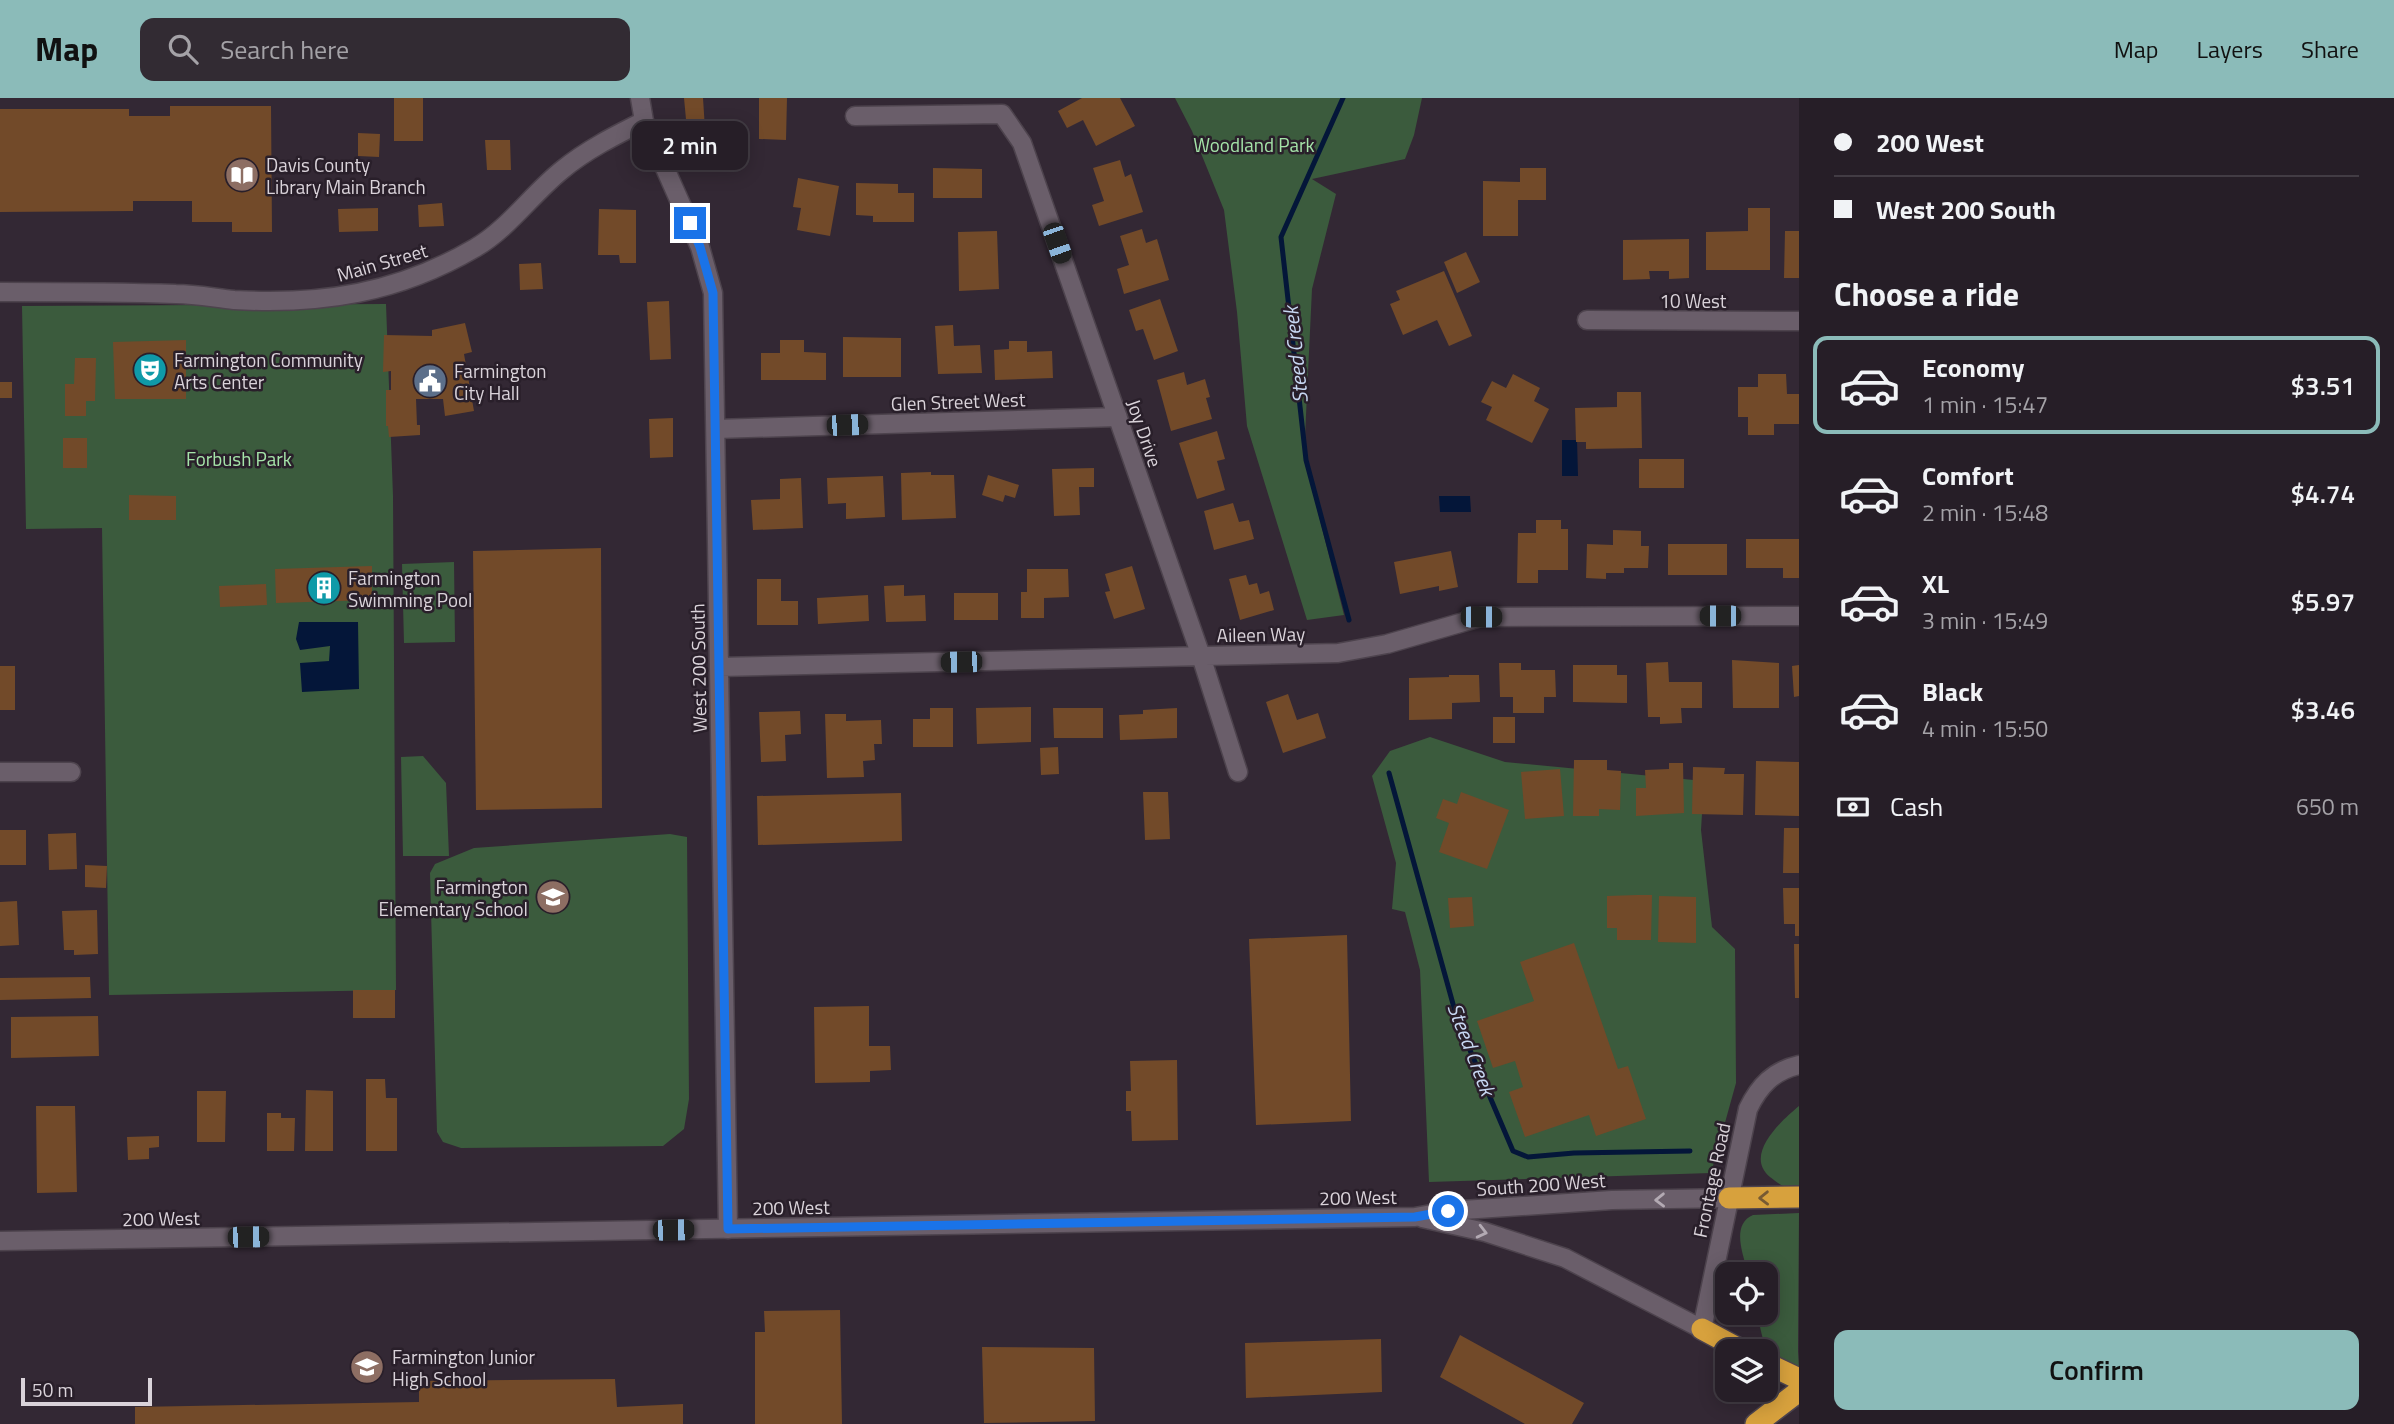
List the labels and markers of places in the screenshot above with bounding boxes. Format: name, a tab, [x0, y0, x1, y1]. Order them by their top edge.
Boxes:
place label: Davis County Library Main Branch	[266, 150, 426, 201]
library icon: Davis County Library Main Branch	[223, 156, 261, 194]
place label: Farmington Community Arts Center	[174, 345, 363, 396]
theatre icon: Farmington Community Arts Center	[131, 351, 169, 389]
place label: Farmington City Hall	[454, 356, 546, 407]
public building icon: Farmington City Hall	[411, 362, 449, 400]
place label: Farmington Swimming Pool	[348, 563, 473, 614]
building icon: Farmington Swimming Pool	[305, 569, 343, 607]
place label: Farmington Elementary School	[379, 872, 528, 923]
school or university icon: Farmington Elementary School	[534, 878, 572, 916]
place label: Farmington Junior High School	[392, 1342, 536, 1393]
school or university icon: Farmington Junior High School	[348, 1348, 386, 1386]

